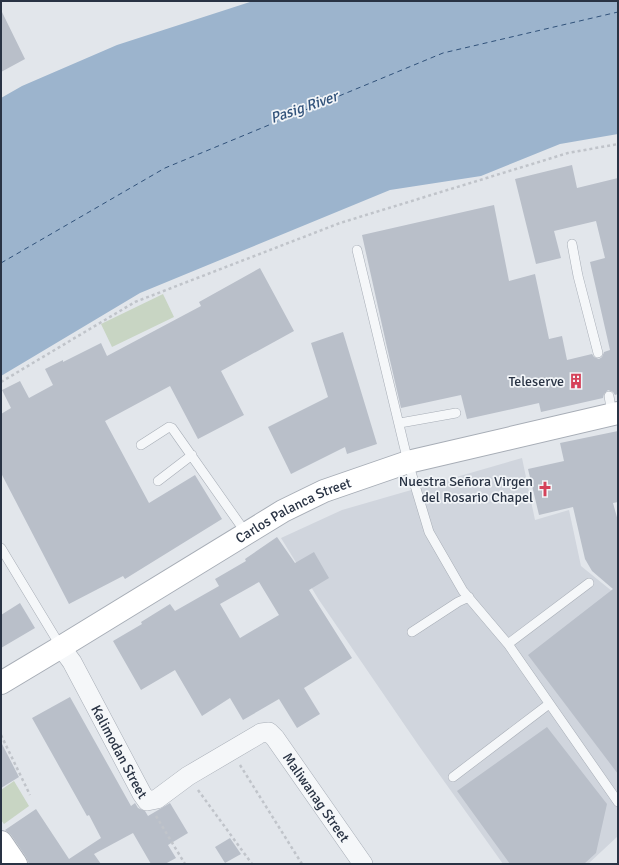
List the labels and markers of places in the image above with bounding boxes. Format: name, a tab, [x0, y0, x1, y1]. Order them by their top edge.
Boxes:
building icon: Teleserve	[567, 372, 585, 390]
place label: Teleserve	[508, 373, 564, 390]
place label: Nuestra Señora Virgen del Rosario Chapel	[399, 473, 533, 506]
church icon: Nuestra Señora Virgen del Rosario Chapel	[536, 480, 554, 498]

